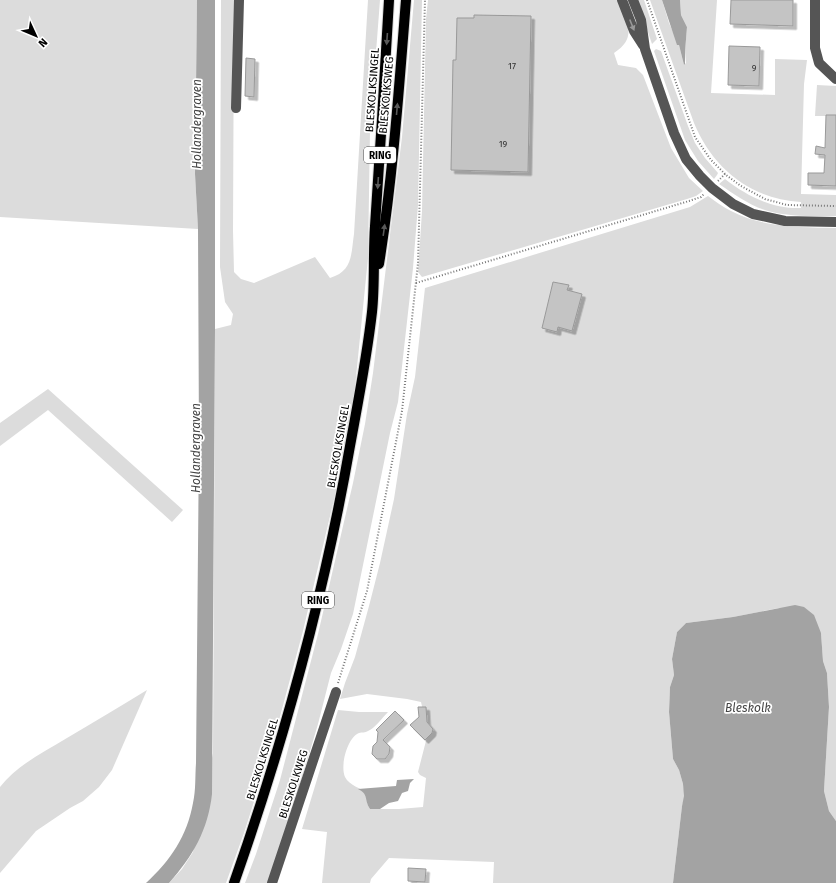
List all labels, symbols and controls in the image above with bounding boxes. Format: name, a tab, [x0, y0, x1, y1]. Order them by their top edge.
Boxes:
north arrow	[16, 16, 56, 56]
one-way arrow	[629, 20, 635, 32]
one-way arrow	[383, 33, 390, 45]
text: N	[36, 35, 50, 50]
street label: BLESKOLKSINGEL	[363, 47, 382, 133]
street label: BLESKOLKSWEG	[377, 56, 396, 134]
house number: 17	[508, 61, 516, 71]
house number: 9	[752, 63, 757, 73]
water label: Hollandergraven	[190, 79, 204, 169]
one-way arrow	[393, 103, 400, 115]
house number: 19	[499, 139, 508, 149]
road number: RING	[364, 147, 396, 163]
one-way arrow	[374, 177, 381, 189]
one-way arrow	[381, 224, 387, 236]
water label: Hollandergraven	[189, 403, 203, 493]
street label: BLESKOLKSINGEL	[325, 403, 352, 489]
road number: RING	[302, 592, 334, 608]
water label: Bleskolk	[725, 701, 771, 715]
street label: BLESKOLKSINGEL	[244, 716, 281, 802]
street label: BLESKOLKWEG	[276, 748, 311, 820]

